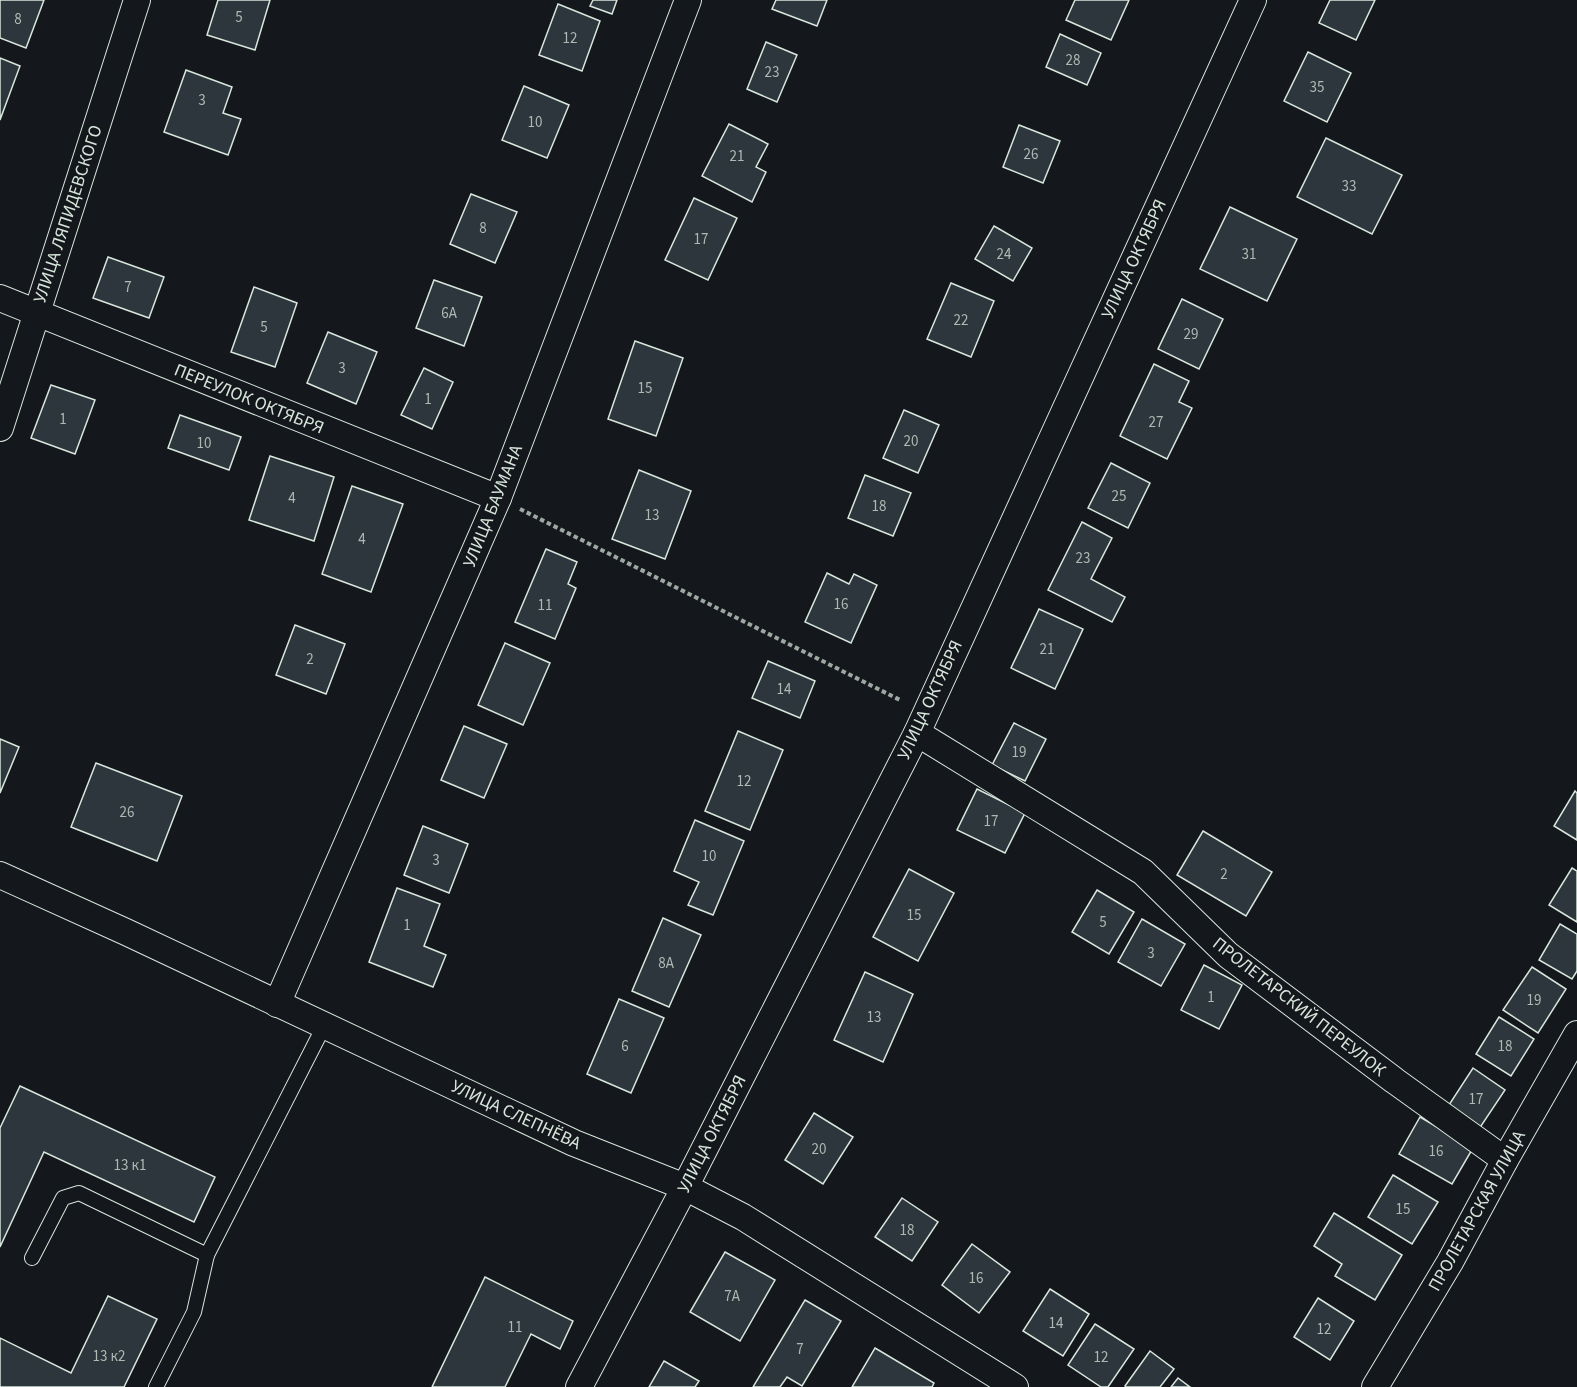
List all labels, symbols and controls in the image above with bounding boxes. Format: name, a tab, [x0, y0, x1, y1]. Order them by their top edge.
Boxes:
house number: 5	[235, 7, 243, 28]
house number: 8	[14, 9, 22, 30]
house number: 12	[563, 28, 577, 49]
house number: 28	[1066, 50, 1080, 71]
house number: 23	[765, 62, 779, 83]
house number: 35	[1310, 77, 1324, 98]
house number: 3	[198, 90, 206, 111]
house number: 10	[528, 112, 542, 133]
street label: УЛИЦА ЛЯПИДЕВСКОГО	[27, 122, 109, 306]
house number: 26	[1024, 144, 1038, 165]
house number: 21	[730, 146, 744, 167]
house number: 33	[1342, 176, 1356, 197]
street label: УЛИЦА ОКТЯБРЯ	[1095, 195, 1173, 323]
house number: 8	[479, 218, 487, 239]
house number: 17	[694, 229, 708, 250]
house number: 24	[997, 244, 1012, 265]
house number: 31	[1242, 244, 1256, 265]
house number: 7	[124, 277, 132, 298]
house number: 6А	[441, 303, 458, 324]
house number: 22	[954, 310, 968, 331]
house number: 5	[260, 317, 268, 338]
house number: 29	[1184, 324, 1198, 345]
street label: ПЕРЕУЛОК ОКТЯБРЯ	[170, 358, 328, 440]
house number: 3	[338, 358, 346, 379]
house number: 15	[638, 378, 652, 399]
house number: 1	[424, 389, 432, 410]
house number: 1	[59, 409, 67, 430]
house number: 27	[1149, 412, 1163, 433]
house number: 20	[904, 431, 918, 452]
house number: 10	[197, 433, 211, 454]
street label: УЛИЦА БАУМАНА	[457, 441, 529, 571]
house number: 25	[1112, 486, 1126, 507]
house number: 4	[288, 488, 296, 509]
house number: 18	[872, 496, 886, 517]
house number: 13	[645, 505, 659, 526]
house number: 4	[358, 529, 366, 550]
house number: 23	[1076, 548, 1090, 569]
house number: 16	[834, 594, 848, 615]
house number: 11	[538, 595, 552, 616]
street label: УЛИЦА ОКТЯБРЯ	[891, 636, 969, 764]
house number: 21	[1040, 639, 1054, 660]
house number: 2	[306, 649, 314, 670]
house number: 14	[777, 679, 792, 700]
house number: 19	[1012, 742, 1026, 763]
house number: 12	[737, 771, 751, 792]
house number: 26	[120, 802, 134, 823]
house number: 17	[984, 811, 998, 832]
house number: 10	[702, 846, 716, 867]
house number: 3	[432, 850, 440, 871]
house number: 2	[1220, 864, 1228, 885]
house number: 15	[907, 905, 921, 926]
house number: 5	[1099, 912, 1107, 933]
house number: 1	[403, 915, 411, 936]
street label: ПРОЛЕТАРСКИЙ ПЕРЕУЛОК	[1207, 931, 1391, 1083]
house number: 3	[1147, 943, 1155, 964]
house number: 8А	[658, 953, 675, 974]
house number: 1	[1207, 987, 1215, 1008]
house number: 19	[1527, 990, 1541, 1011]
house number: 13	[867, 1007, 881, 1028]
house number: 6	[621, 1036, 629, 1057]
house number: 18	[1498, 1036, 1512, 1057]
street label: УЛИЦА ОКТЯБРЯ	[671, 1071, 753, 1197]
street label: УЛИЦА СЛЕПНЁВА	[447, 1074, 585, 1156]
house number: 17	[1469, 1089, 1483, 1110]
street label: ПРОЛЕТАРСКАЯ УЛИЦА	[1422, 1126, 1532, 1296]
house number: 20	[812, 1139, 826, 1160]
house number: 16	[1429, 1141, 1443, 1162]
house number: 13 к1	[114, 1155, 146, 1176]
house number: 15	[1396, 1199, 1410, 1220]
house number: 18	[900, 1220, 914, 1241]
house number: 16	[969, 1268, 983, 1289]
house number: 7А	[724, 1286, 741, 1307]
house number: 14	[1049, 1313, 1064, 1334]
house number: 11	[508, 1317, 522, 1338]
house number: 12	[1317, 1319, 1331, 1340]
house number: 7	[796, 1339, 804, 1360]
house number: 13 к2	[93, 1346, 125, 1367]
house number: 12	[1094, 1347, 1108, 1368]

